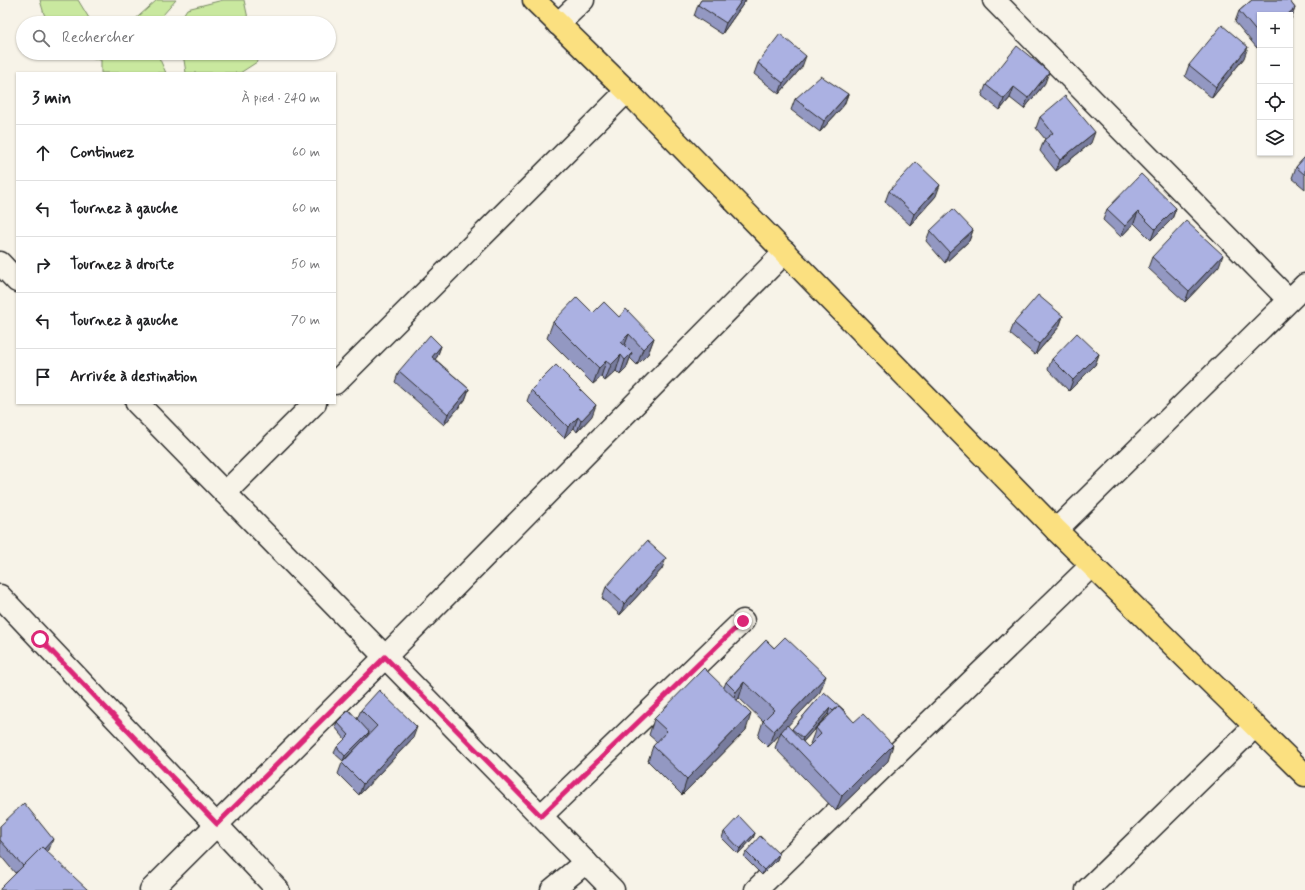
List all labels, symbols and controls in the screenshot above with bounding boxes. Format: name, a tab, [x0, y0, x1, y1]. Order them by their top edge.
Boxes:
map controls	[1257, 12, 1293, 156]
button: +	[1257, 12, 1293, 48]
search box	[16, 16, 336, 60]
icon: search	[30, 27, 52, 49]
text: Rechercher	[62, 28, 135, 48]
button: −	[1257, 48, 1293, 84]
button: locate	[1257, 84, 1293, 120]
text: 3 min	[32, 87, 71, 109]
text: À pied · 240 m	[241, 90, 320, 107]
button: layers	[1257, 120, 1293, 156]
icon: ahead	[32, 142, 54, 164]
text: Continuez	[70, 143, 134, 163]
text: 60 m	[292, 144, 320, 161]
icon: left	[32, 198, 54, 220]
text: Tournez à gauche	[70, 199, 178, 219]
text: 60 m	[292, 200, 320, 217]
icon: right	[32, 254, 54, 276]
text: Tournez à droite	[70, 255, 174, 275]
text: 50 m	[291, 256, 320, 273]
icon: left	[32, 310, 54, 332]
text: Tournez à gauche	[70, 311, 178, 331]
text: 70 m	[291, 312, 320, 329]
icon: arrive	[32, 366, 54, 388]
text: Arrivée à destination	[70, 367, 197, 387]
route end	[734, 612, 752, 630]
route start	[31, 630, 49, 648]

